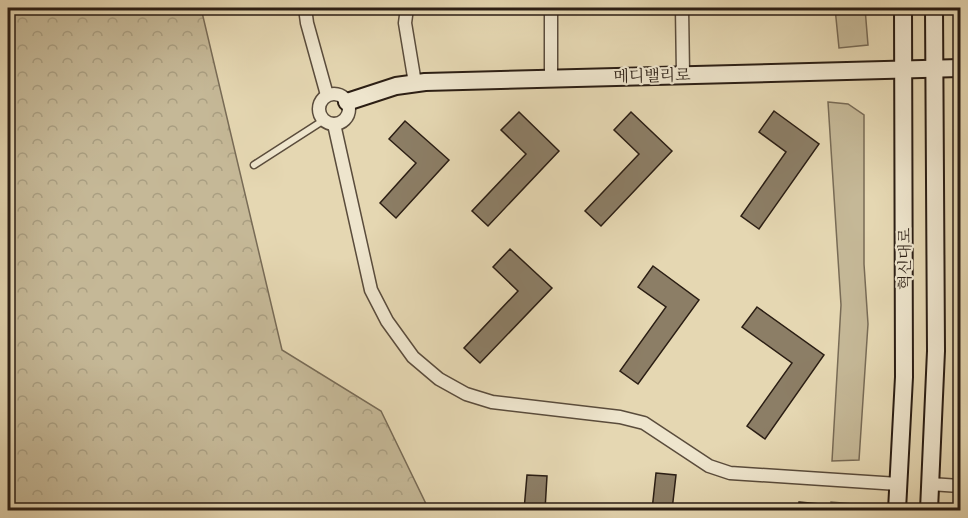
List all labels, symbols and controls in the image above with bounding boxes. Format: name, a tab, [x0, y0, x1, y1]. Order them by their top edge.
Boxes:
street label: 메디밸리로	[613, 65, 691, 86]
street label: 혁신대로	[895, 228, 914, 290]

